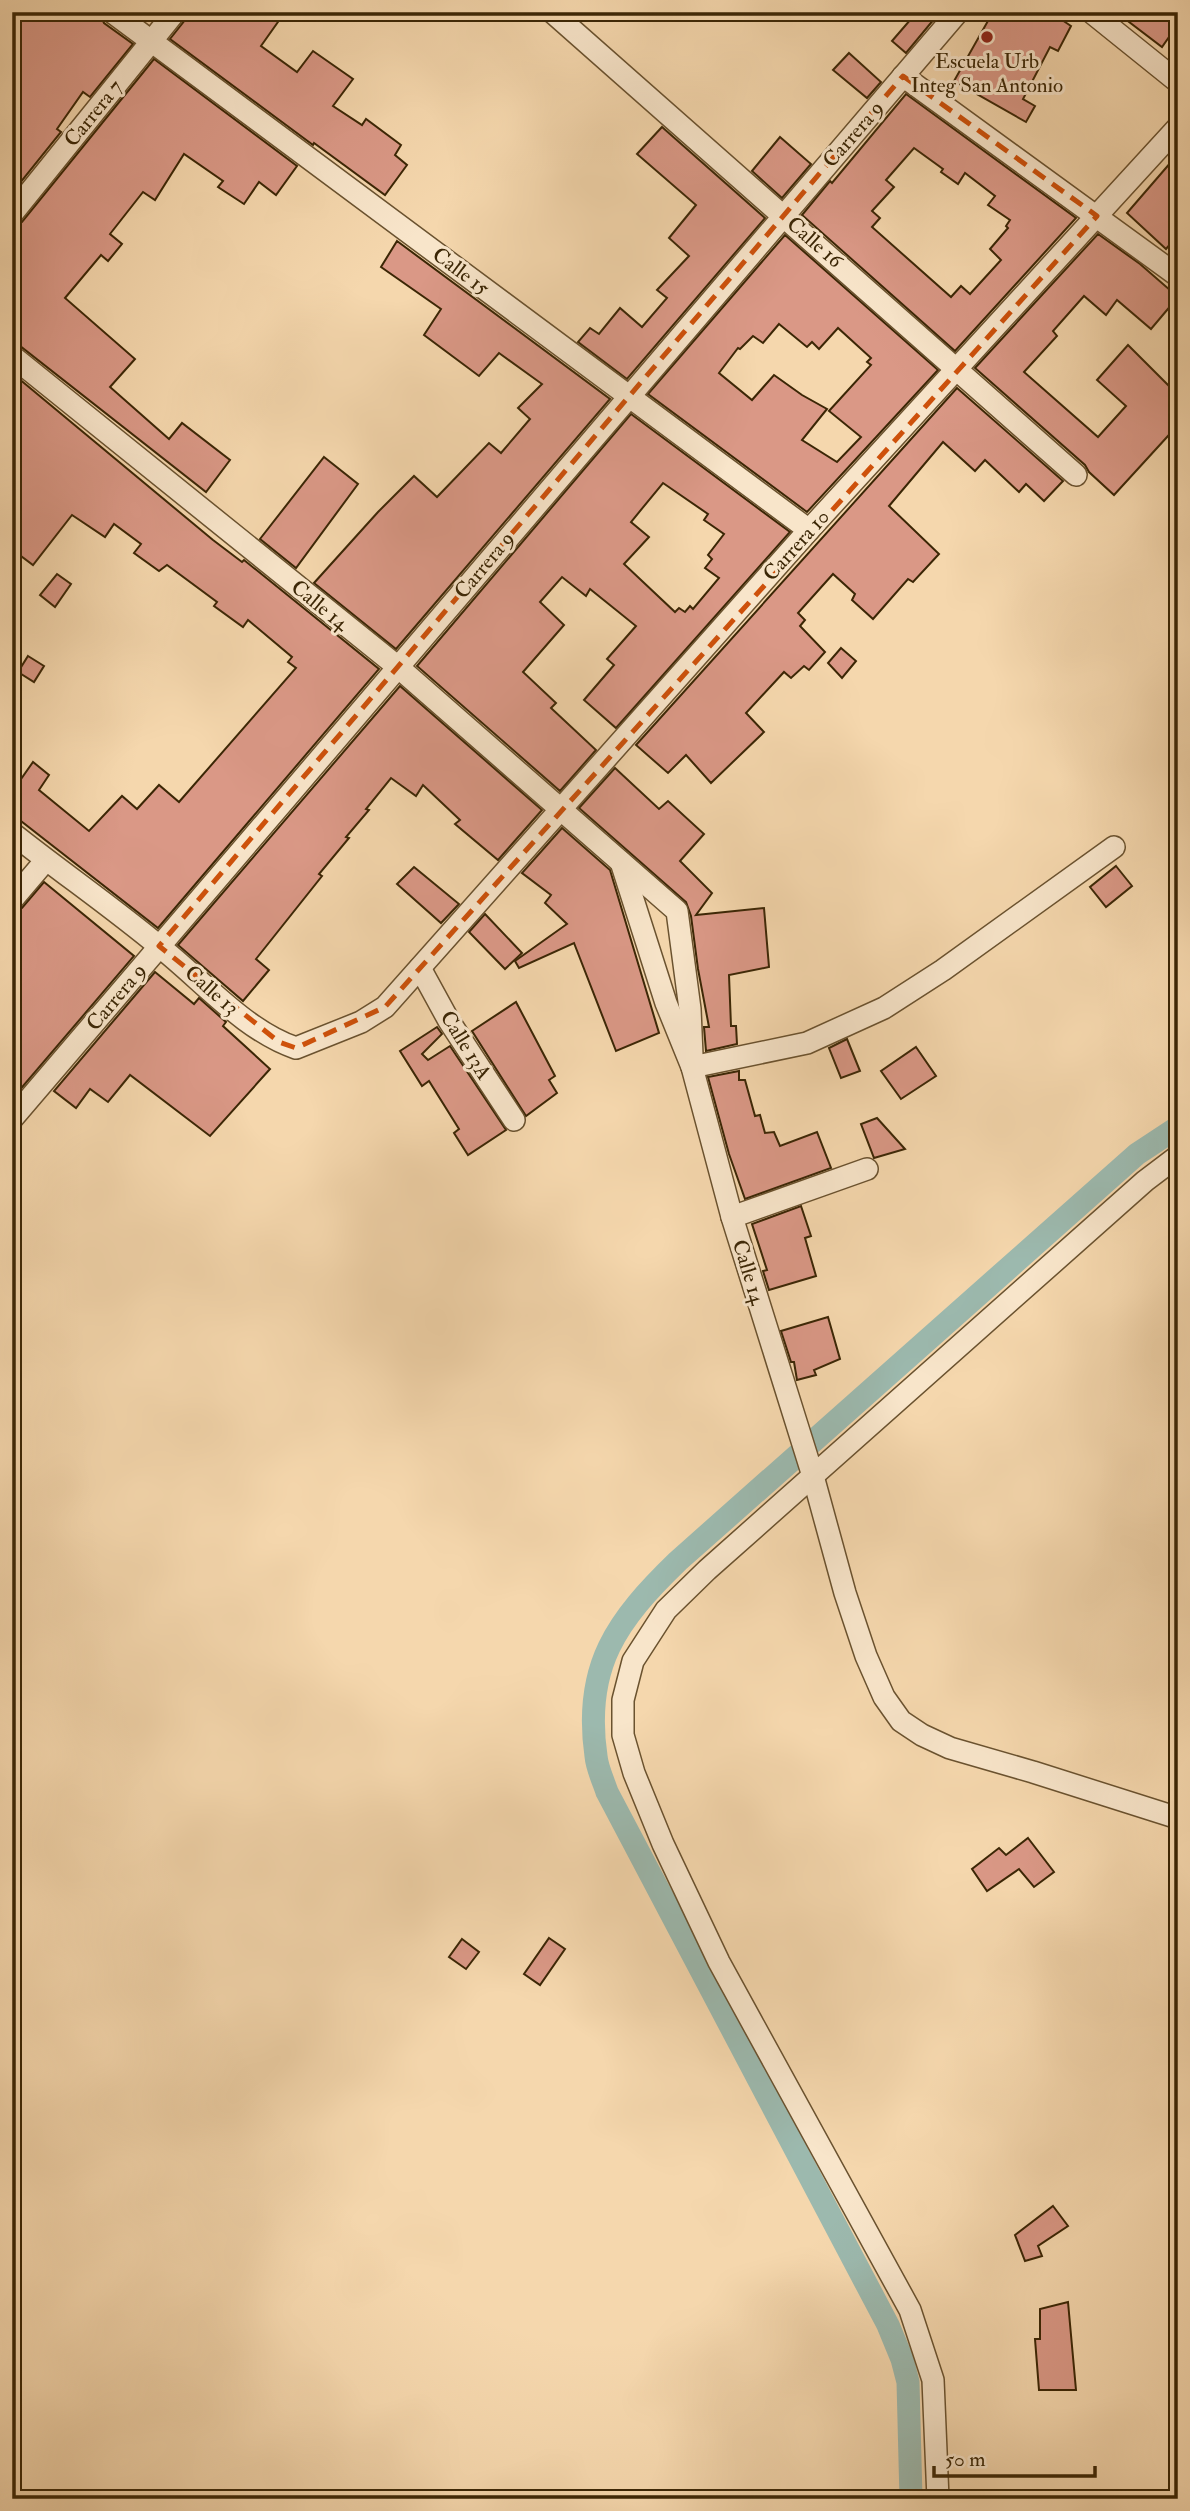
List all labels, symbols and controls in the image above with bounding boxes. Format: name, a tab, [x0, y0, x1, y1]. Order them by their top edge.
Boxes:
marker: Escuela Urb Integ San Antonio	[979, 29, 995, 45]
place label: Escuela Urb Integ San Antonio	[911, 48, 1063, 99]
street label: Carrera 7	[58, 74, 129, 152]
street label: Carrera 9	[817, 95, 890, 173]
street label: Calle 16	[781, 211, 849, 275]
street label: Calle 15	[427, 241, 495, 302]
street label: Carrera 10	[757, 504, 836, 587]
street label: Carrera 9	[448, 526, 520, 605]
street label: Calle 14	[285, 574, 355, 638]
street label: Carrera 9	[80, 958, 152, 1037]
street label: Calle 13	[179, 959, 244, 1021]
street label: Calle 13A	[434, 1006, 497, 1085]
street label: Calle 14	[726, 1236, 772, 1310]
scale bar	[934, 2434, 1096, 2478]
text: 50 m	[945, 2446, 986, 2473]

